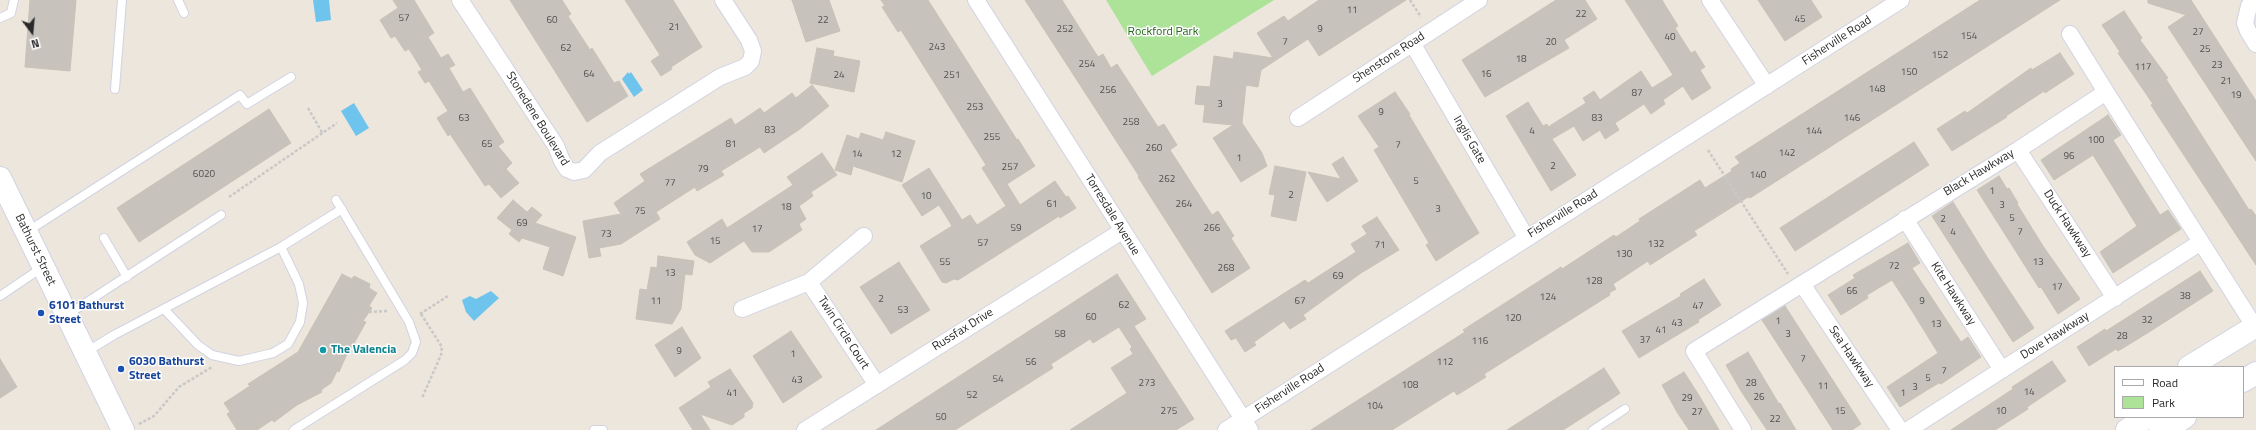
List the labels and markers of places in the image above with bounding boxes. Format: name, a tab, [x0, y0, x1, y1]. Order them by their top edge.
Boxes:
place label: 6101 Bathurst Street	[49, 299, 124, 327]
marker: 6101 Bathurst Street	[36, 308, 46, 318]
place label: The Valencia	[331, 343, 396, 357]
marker: The Valencia	[318, 345, 328, 355]
place label: 6030 Bathurst Street	[129, 355, 204, 383]
marker: 6030 Bathurst Street	[116, 364, 126, 374]

